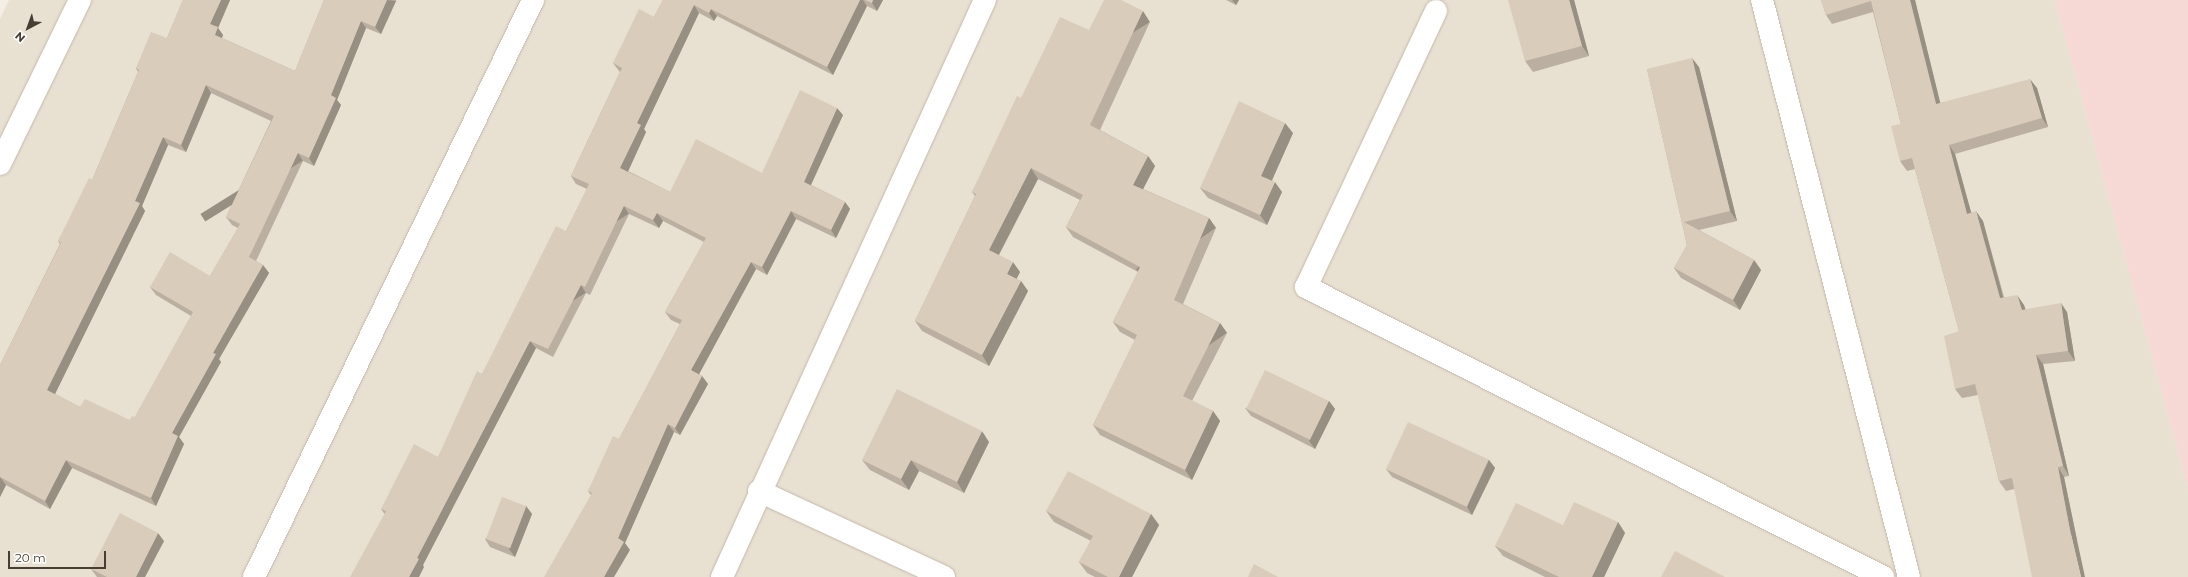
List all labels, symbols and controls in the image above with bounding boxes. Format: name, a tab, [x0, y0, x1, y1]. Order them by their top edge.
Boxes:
north arrow	[8, 8, 48, 48]
text: N	[12, 29, 28, 45]
scale bar	[10, 543, 108, 569]
text: 20 m	[15, 550, 46, 565]

